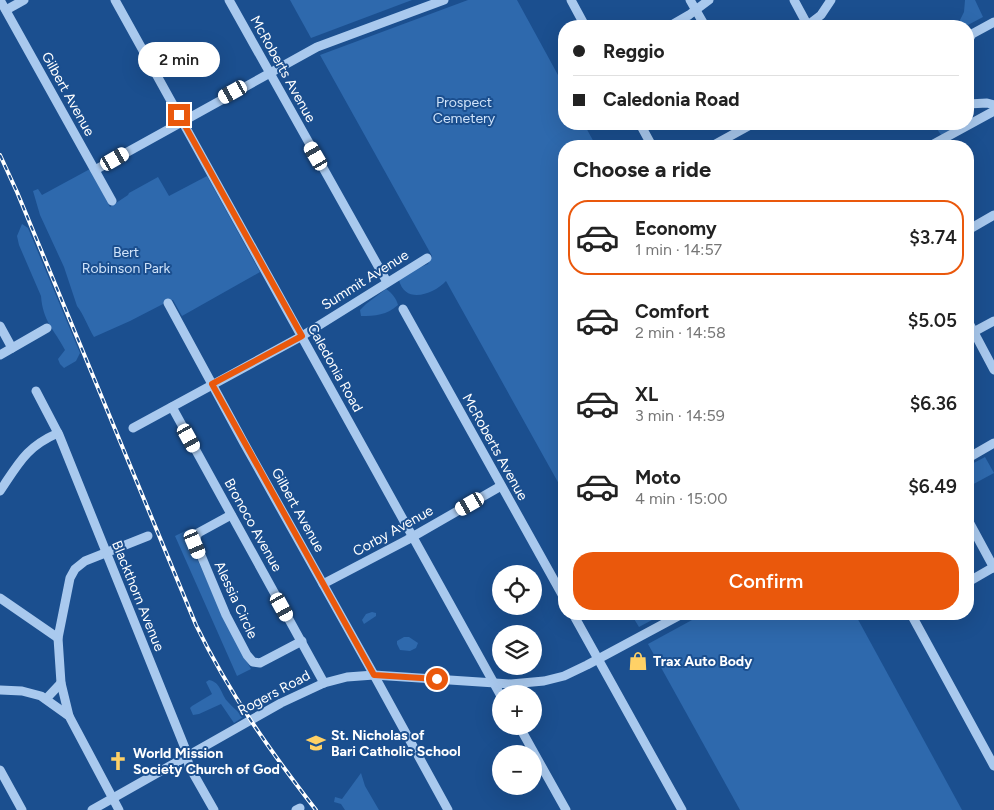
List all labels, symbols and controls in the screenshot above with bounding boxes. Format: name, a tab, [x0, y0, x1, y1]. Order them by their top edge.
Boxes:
street label: McRoberts Avenue	[247, 13, 320, 126]
text: Reggio	[603, 40, 665, 63]
callout: 2 min	[138, 42, 220, 78]
street label: Gilbert Avenue	[38, 49, 98, 139]
text: 2 min	[159, 50, 199, 69]
car	[216, 78, 249, 106]
text: Caledonia Road	[603, 88, 740, 111]
park label: Prospect Cemetery	[433, 94, 496, 127]
route end	[168, 104, 190, 126]
car	[302, 139, 329, 173]
car	[98, 145, 131, 173]
text: Choose a ride	[573, 156, 711, 183]
icon: car	[575, 215, 620, 260]
text: Economy	[635, 217, 717, 240]
text: $3.74	[909, 226, 957, 249]
text: 1 min · 14:57	[635, 240, 722, 259]
park label: Bert Robinson Park	[82, 244, 171, 277]
street label: Summit Avenue	[318, 246, 412, 314]
icon: car	[575, 298, 620, 343]
text: Comfort	[635, 300, 710, 323]
text: $5.05	[908, 309, 957, 332]
street label: Caledonia Road	[304, 321, 366, 415]
text: 2 min · 14:58	[635, 323, 726, 342]
icon: car	[575, 381, 620, 426]
text: XL	[635, 383, 658, 406]
street label: McRoberts Avenue	[459, 391, 532, 504]
text: $6.36	[910, 392, 957, 415]
text: 3 min · 14:59	[635, 406, 725, 425]
car	[175, 421, 202, 455]
icon: car	[575, 464, 620, 509]
street label: Gilbert Avenue	[268, 465, 328, 555]
text: Moto	[635, 466, 681, 489]
street label: Bronoco Avenue	[220, 475, 286, 575]
text: $6.49	[908, 475, 957, 498]
text: 4 min · 15:00	[635, 489, 727, 508]
car	[453, 490, 486, 518]
street label: Corby Avenue	[350, 502, 436, 560]
car	[182, 527, 207, 561]
street label: Blackthorn Avenue	[108, 538, 168, 654]
button: Confirm	[573, 552, 959, 610]
street label: Alessia Circle	[211, 559, 261, 642]
map controls	[492, 565, 542, 795]
button: locate	[492, 565, 542, 615]
car	[268, 590, 295, 624]
button: layers	[492, 625, 542, 675]
shop icon: Trax Auto Body	[627, 650, 649, 672]
place label: Trax Auto Body	[653, 653, 753, 670]
street label: Rogers Road	[235, 667, 313, 719]
route start	[426, 668, 448, 690]
button: +	[492, 685, 542, 735]
place label: St. Nicholas of Bari Catholic School	[331, 727, 461, 760]
school or university icon: St. Nicholas of Bari Catholic School	[305, 732, 327, 754]
place label: World Mission Society Church of God	[133, 745, 280, 778]
button: −	[492, 745, 542, 795]
church icon: World Mission Society Church of God	[107, 750, 129, 772]

